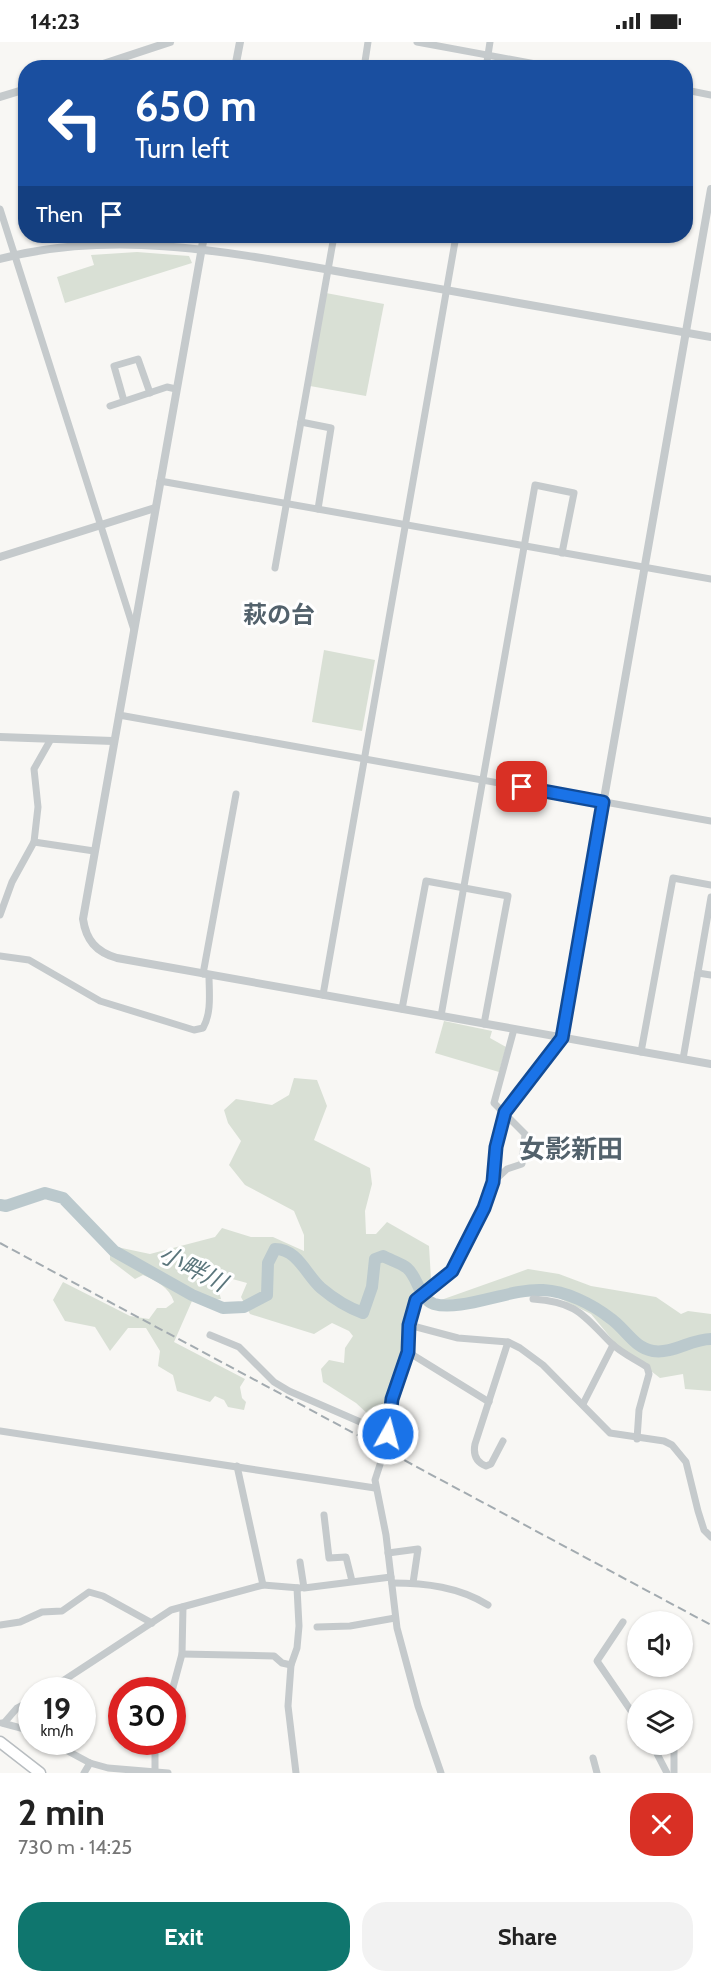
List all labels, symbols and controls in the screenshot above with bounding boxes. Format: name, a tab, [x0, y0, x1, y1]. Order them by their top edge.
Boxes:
text: 14:23	[30, 8, 80, 35]
text: 650 m	[135, 80, 257, 132]
icon: left	[36, 84, 114, 162]
text: Turn left	[135, 132, 229, 165]
icon: arrive	[95, 198, 128, 231]
text: Then	[36, 201, 83, 228]
district label: 萩の台	[243, 600, 315, 629]
pin	[496, 761, 547, 812]
icon: arrive	[505, 770, 538, 803]
district label: 女影新田	[519, 1133, 623, 1165]
water label: 小畔川	[154, 1239, 234, 1299]
position arrow	[356, 1402, 420, 1466]
map controls	[627, 1611, 693, 1755]
button: sound	[627, 1611, 693, 1677]
speed limit sign: 30	[108, 1677, 186, 1755]
button: layers	[627, 1689, 693, 1755]
text: 19	[43, 1690, 71, 1727]
text: km/h	[41, 1722, 73, 1740]
text: 2 min	[18, 1790, 105, 1834]
button: close	[630, 1793, 693, 1856]
text: 730 m · 14:25	[18, 1835, 132, 1859]
button: Exit	[18, 1902, 350, 1971]
button: Share	[362, 1902, 693, 1971]

